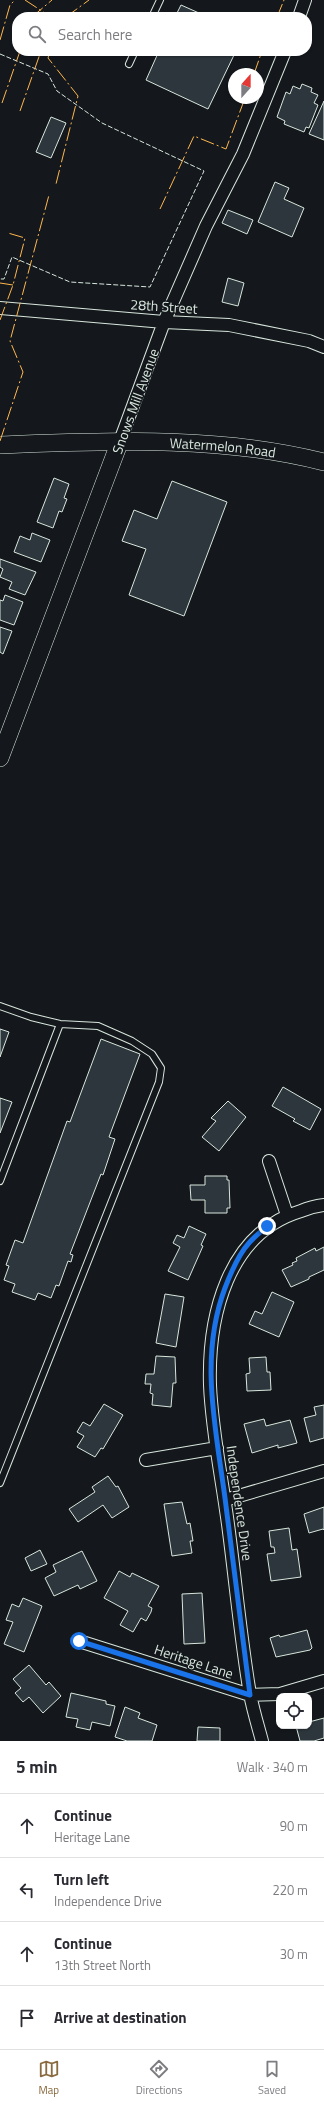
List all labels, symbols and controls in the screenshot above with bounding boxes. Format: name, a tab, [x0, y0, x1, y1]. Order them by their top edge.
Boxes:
search box	[12, 12, 312, 56]
icon: search	[26, 23, 48, 45]
text: Search here	[58, 23, 132, 46]
north arrow	[228, 68, 264, 104]
street label: 28th Street	[130, 293, 198, 319]
street label: Snows Mill Avenue	[106, 345, 164, 457]
street label: Watermelon Road	[169, 432, 277, 462]
route end	[258, 1217, 276, 1235]
street label: Independence Drive	[222, 1444, 258, 1562]
route start	[70, 1632, 88, 1650]
street label: Heritage Lane	[152, 1638, 236, 1684]
map controls	[276, 1693, 312, 1729]
button: locate	[276, 1693, 312, 1729]
text: 5 min	[16, 1754, 57, 1780]
text: Walk · 340 m	[237, 1757, 308, 1777]
text: Continue	[54, 1804, 112, 1827]
icon: ahead	[16, 1815, 38, 1837]
text: 90 m	[280, 1816, 308, 1836]
text: Heritage Lane	[54, 1827, 130, 1847]
text: Turn left	[54, 1868, 109, 1891]
icon: left	[16, 1879, 38, 1901]
text: 220 m	[272, 1880, 308, 1900]
text: Independence Drive	[54, 1891, 162, 1911]
text: Continue	[54, 1932, 112, 1955]
icon: ahead	[16, 1943, 38, 1965]
text: 30 m	[280, 1944, 308, 1964]
text: 13th Street North	[54, 1955, 151, 1975]
text: Arrive at destination	[54, 2006, 187, 2029]
icon: arrive	[16, 2007, 38, 2029]
tab: Map	[38, 2058, 60, 2098]
tab: Directions	[136, 2058, 182, 2098]
tab: Saved	[258, 2058, 286, 2098]

